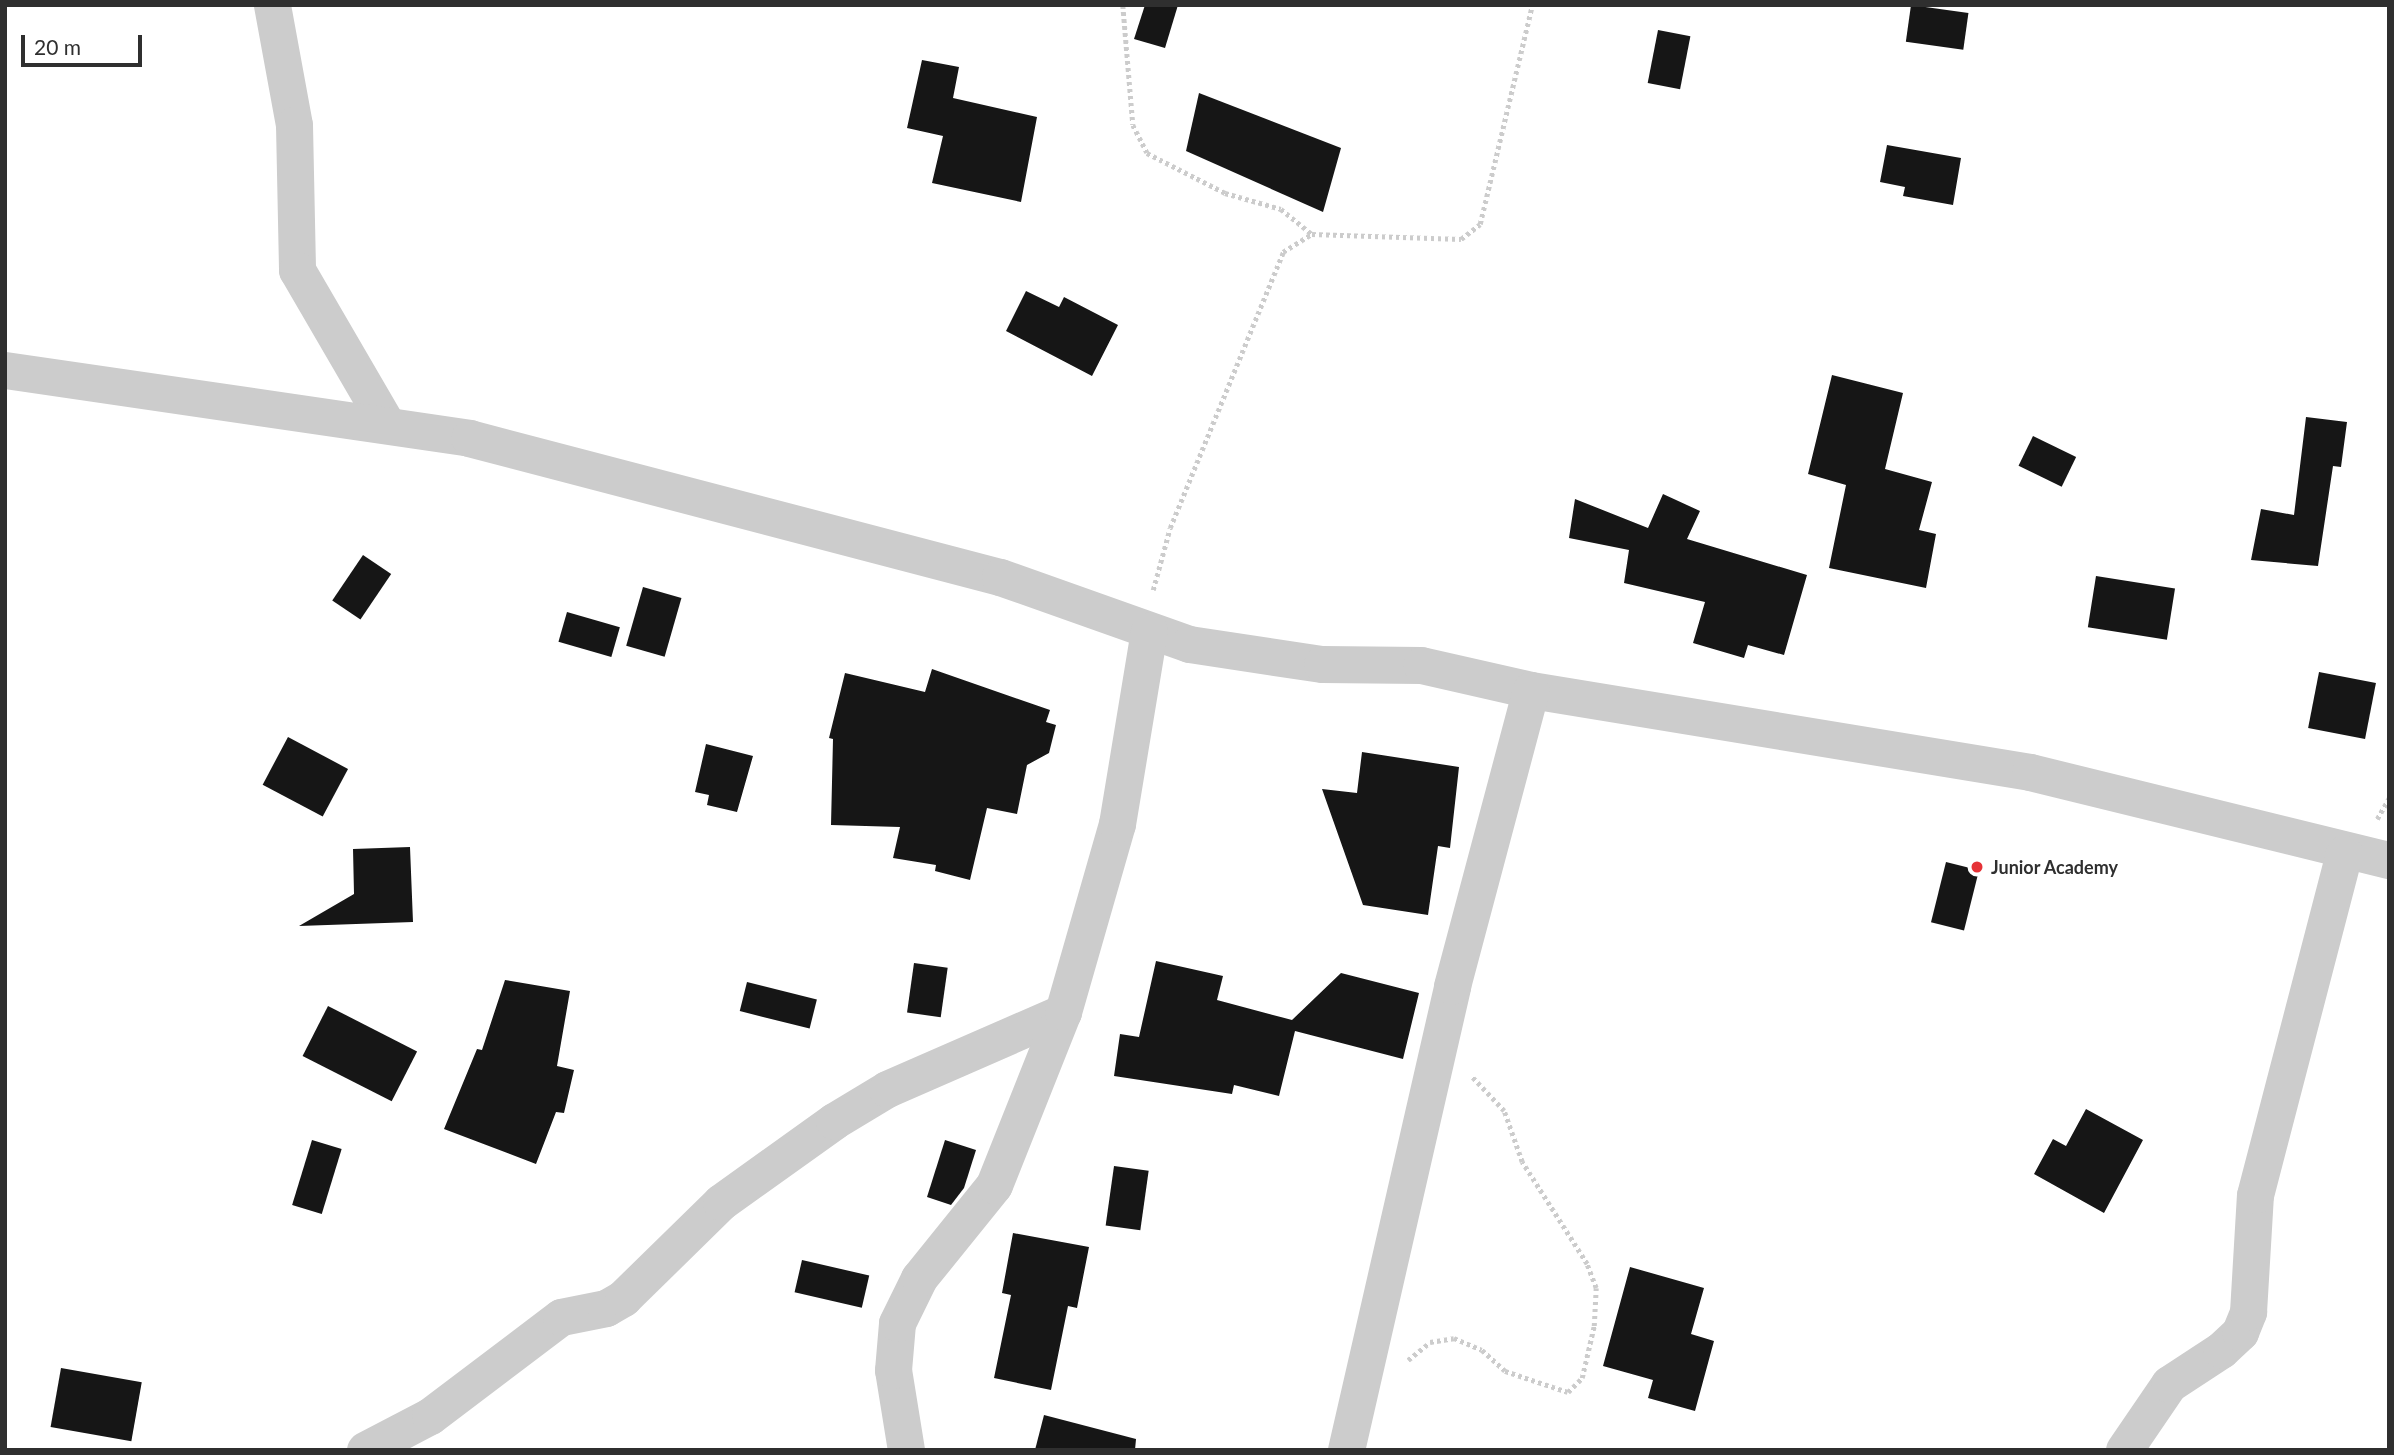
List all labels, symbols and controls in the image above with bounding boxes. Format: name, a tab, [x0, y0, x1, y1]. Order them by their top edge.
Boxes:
scale bar	[24, 21, 145, 65]
text: 20 m	[34, 34, 81, 59]
place label: Junior Academy	[1991, 856, 2119, 878]
marker: Junior Academy	[1969, 859, 1985, 875]

